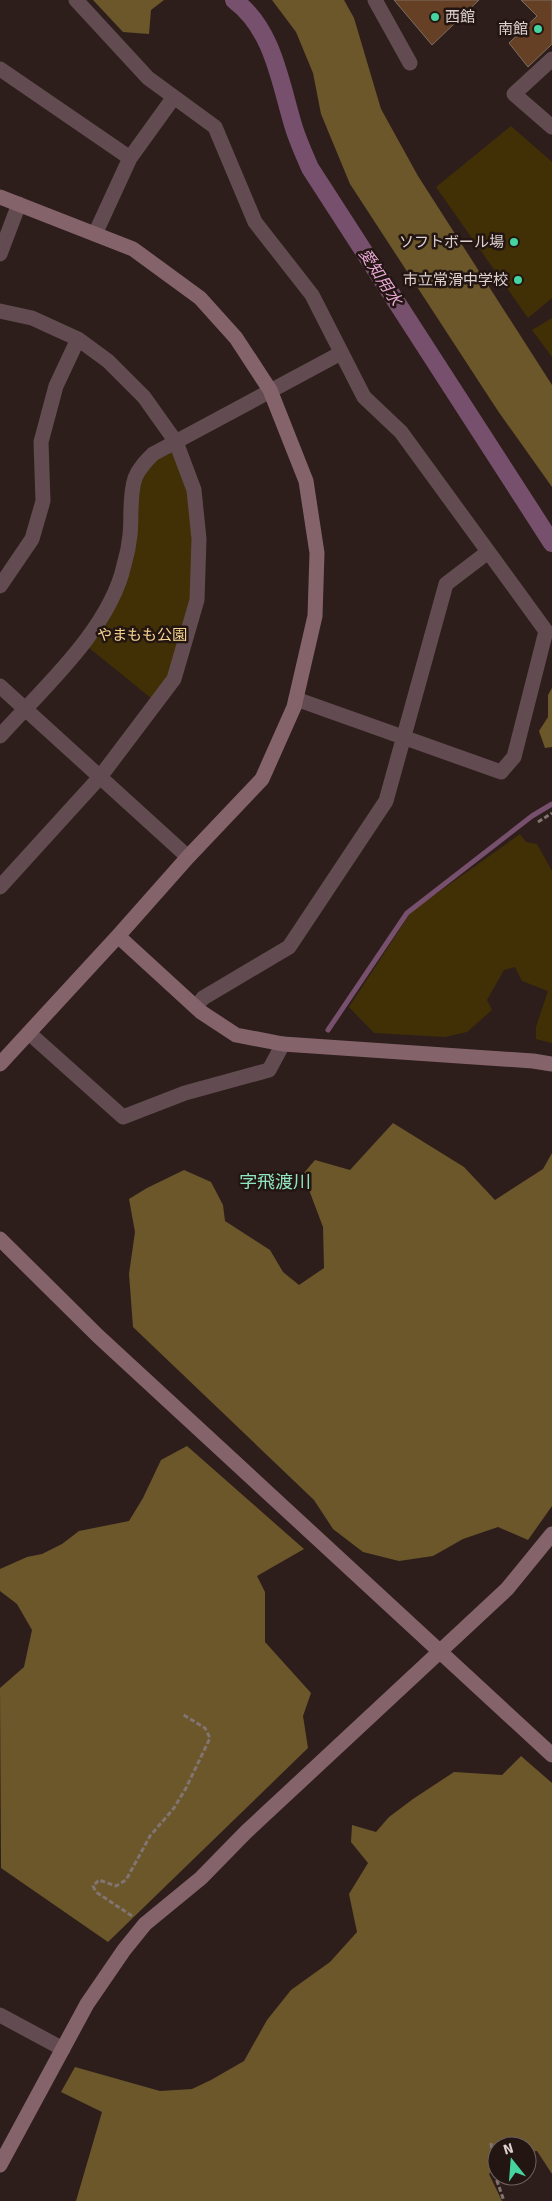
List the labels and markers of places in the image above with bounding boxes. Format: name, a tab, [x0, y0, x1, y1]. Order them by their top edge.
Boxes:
place label: 西館	[445, 8, 475, 26]
marker: 西館	[429, 11, 441, 23]
place label: 南館	[498, 20, 528, 38]
marker: 南館	[532, 23, 544, 35]
place label: ソフトボール場	[399, 233, 504, 251]
marker: ソフトボール場	[508, 236, 520, 248]
place label: 市立常滑中学校	[403, 271, 508, 289]
marker: 市立常滑中学校	[512, 274, 524, 286]

